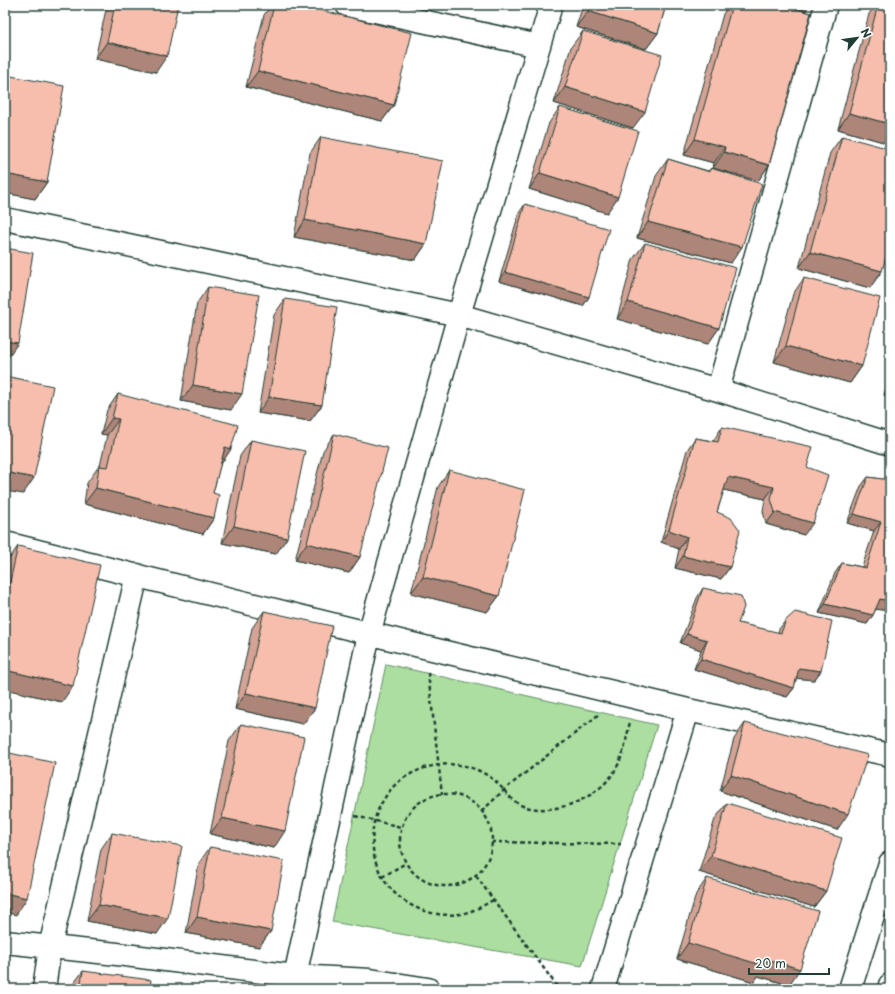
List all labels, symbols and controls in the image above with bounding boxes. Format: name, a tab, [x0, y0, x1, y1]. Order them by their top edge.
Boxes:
north arrow	[837, 18, 877, 58]
text: N	[857, 25, 876, 41]
scale bar	[749, 950, 829, 976]
text: 20 m	[755, 954, 786, 972]

